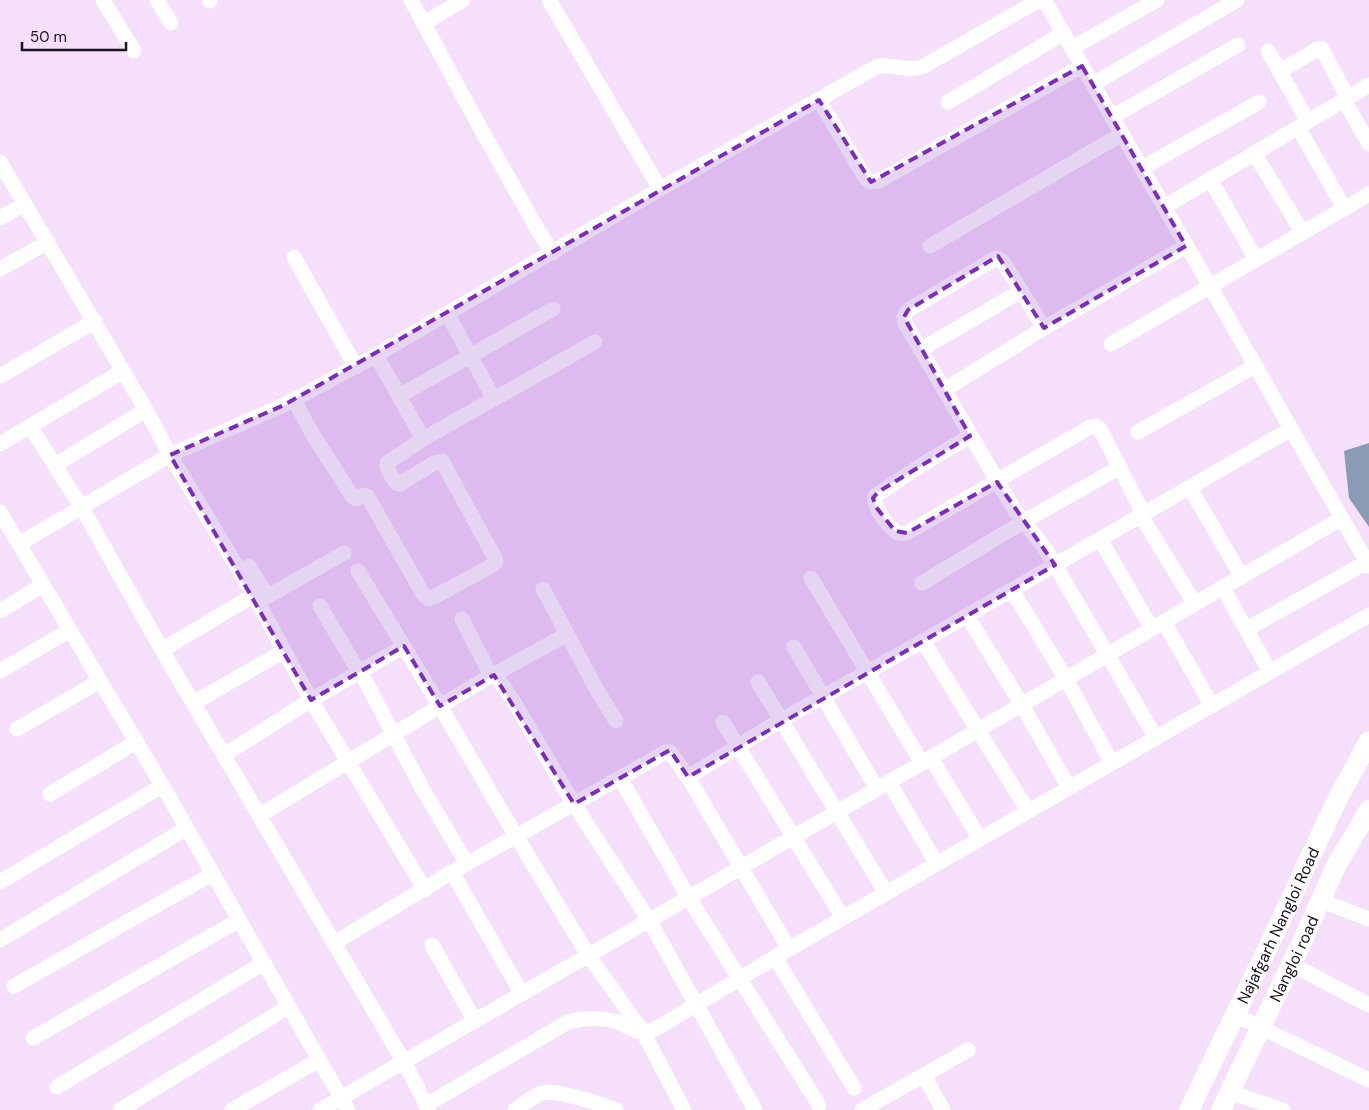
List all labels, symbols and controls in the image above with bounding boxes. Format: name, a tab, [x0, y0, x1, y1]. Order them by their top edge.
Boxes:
scale bar	[22, 20, 126, 52]
text: 50 m	[30, 27, 67, 47]
street label: Najafgarh Nangloi Road	[1232, 844, 1324, 1007]
street label: Nangloi road	[1264, 912, 1323, 1005]

